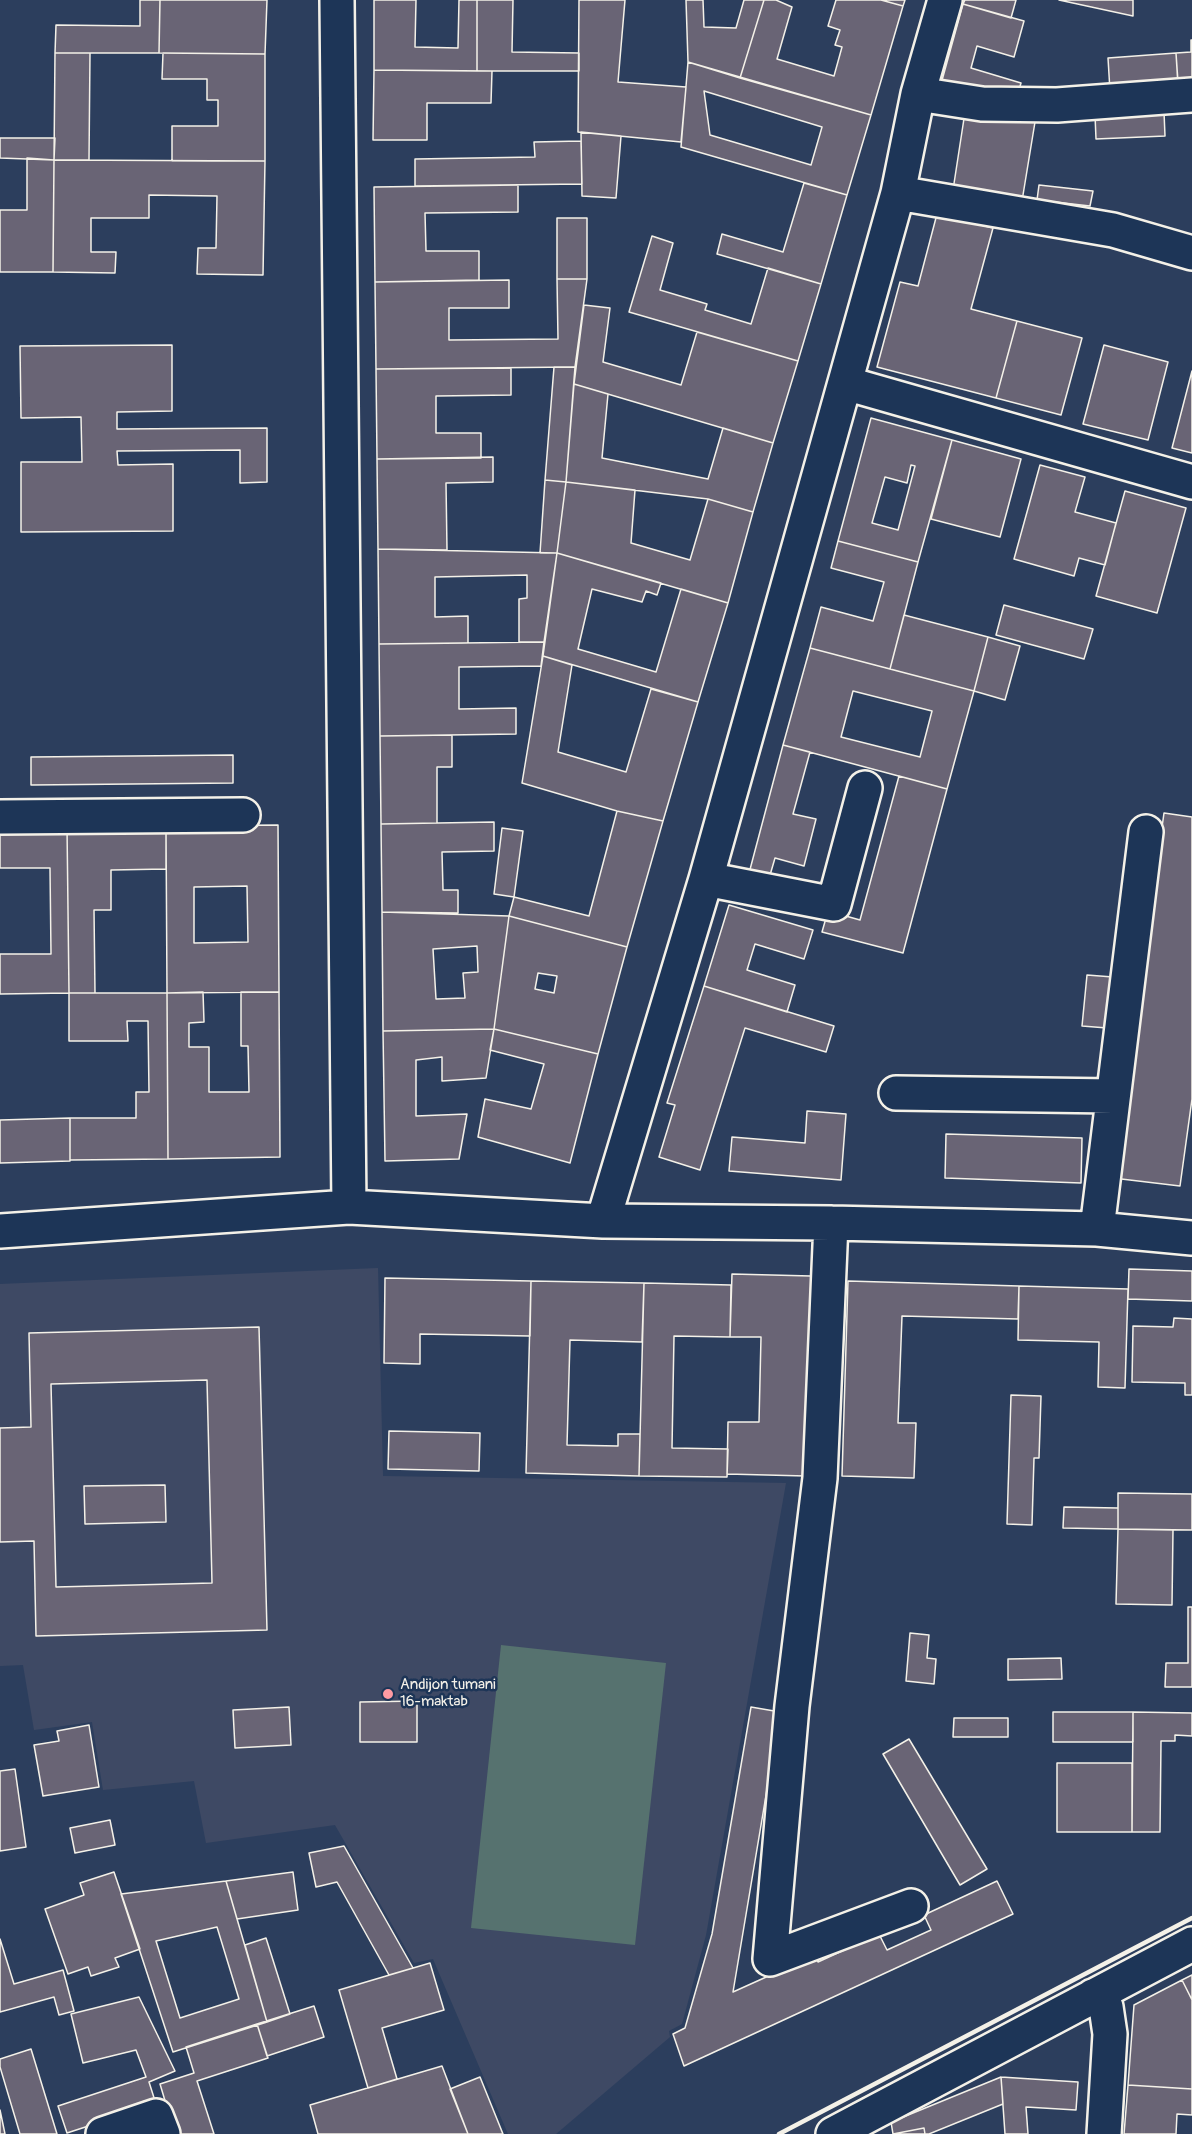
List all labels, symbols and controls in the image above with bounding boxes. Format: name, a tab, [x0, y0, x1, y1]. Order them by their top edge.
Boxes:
place label: Andijon tumani 16-maktab	[400, 1676, 496, 1711]
marker: Andijon tumani 16-maktab	[381, 1687, 395, 1701]

